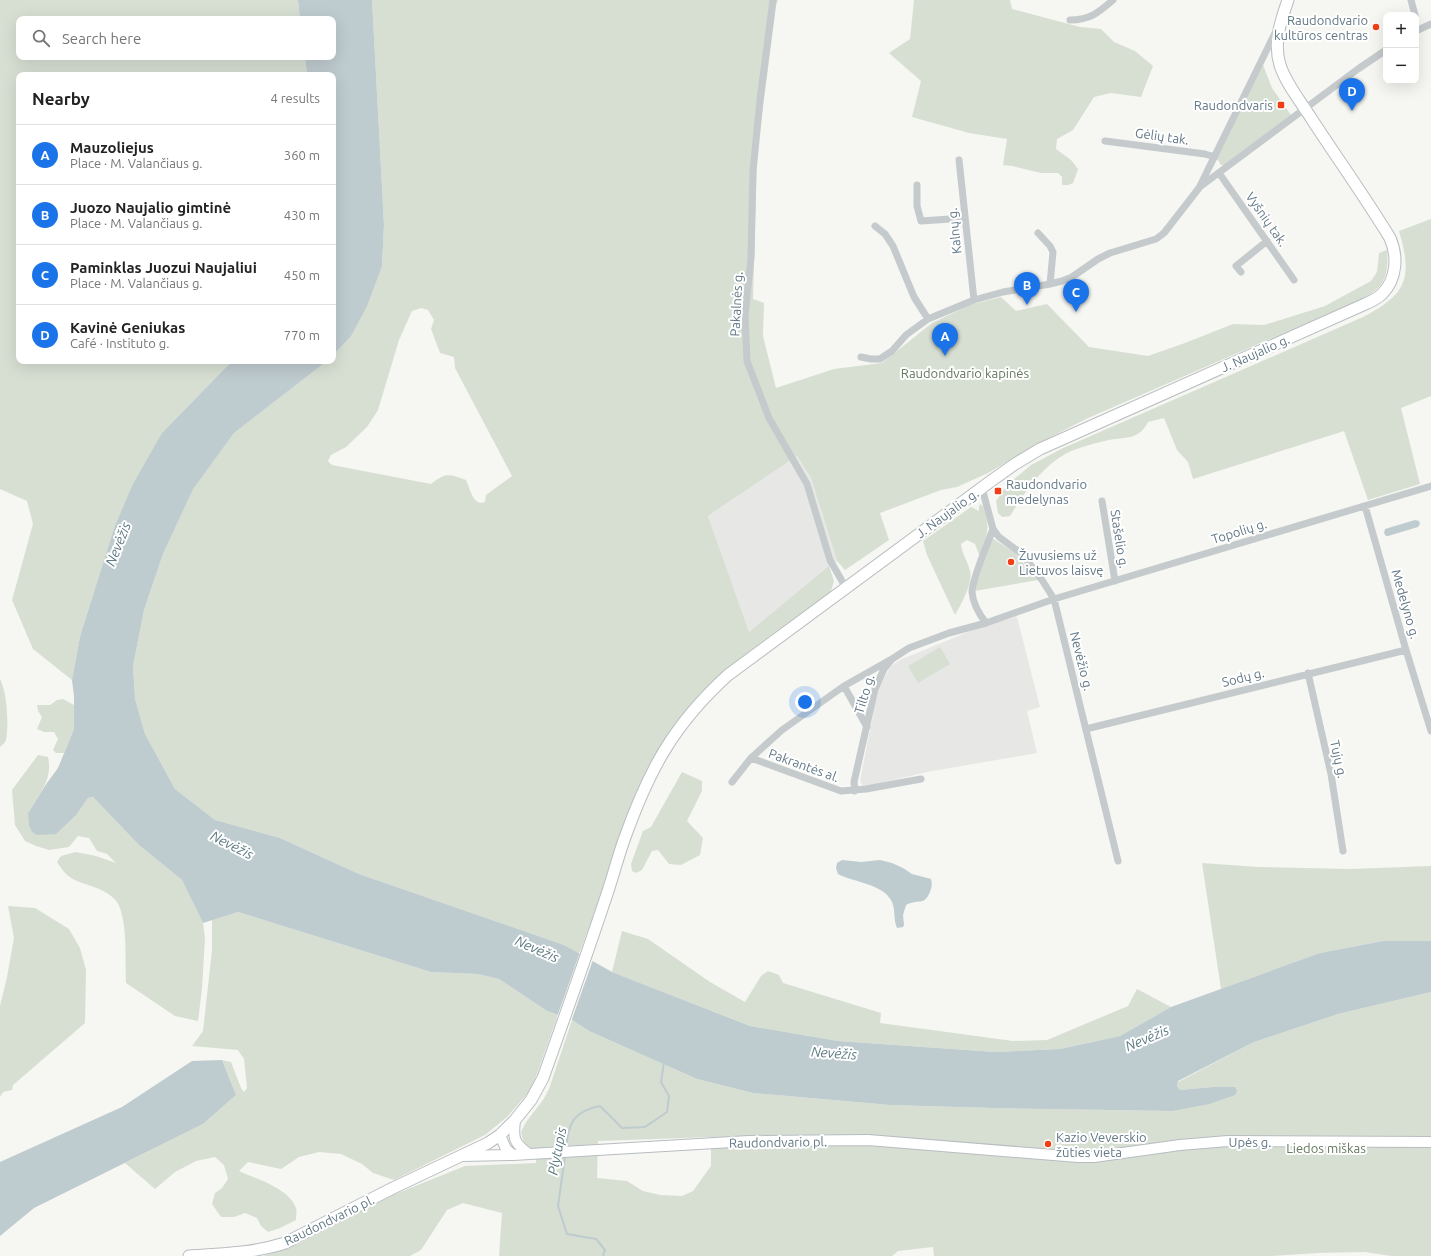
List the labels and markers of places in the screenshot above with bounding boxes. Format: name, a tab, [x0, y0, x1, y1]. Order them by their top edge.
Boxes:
place label: Raudondvario kultūros centras	[1274, 13, 1368, 42]
marker: Raudondvario kultūros centras	[1371, 22, 1381, 32]
pin: D	[1339, 78, 1365, 111]
place label: Raudondvaris	[1194, 98, 1273, 112]
marker: Raudondvaris	[1276, 100, 1286, 110]
pin: B	[1014, 272, 1040, 305]
pin: C	[1063, 279, 1089, 312]
pin: A	[932, 323, 958, 356]
place label: Raudondvario medelynas	[1006, 477, 1087, 506]
marker: Raudondvario medelynas	[993, 486, 1003, 496]
place label: Žuvusiems už Lietuvos laisvę	[1019, 547, 1103, 577]
marker: Žuvusiems už Lietuvos laisvę	[1006, 557, 1016, 567]
place label: Kazio Veverskio žūties vieta	[1056, 1130, 1147, 1159]
marker: Kazio Veverskio žūties vieta	[1043, 1139, 1053, 1149]

